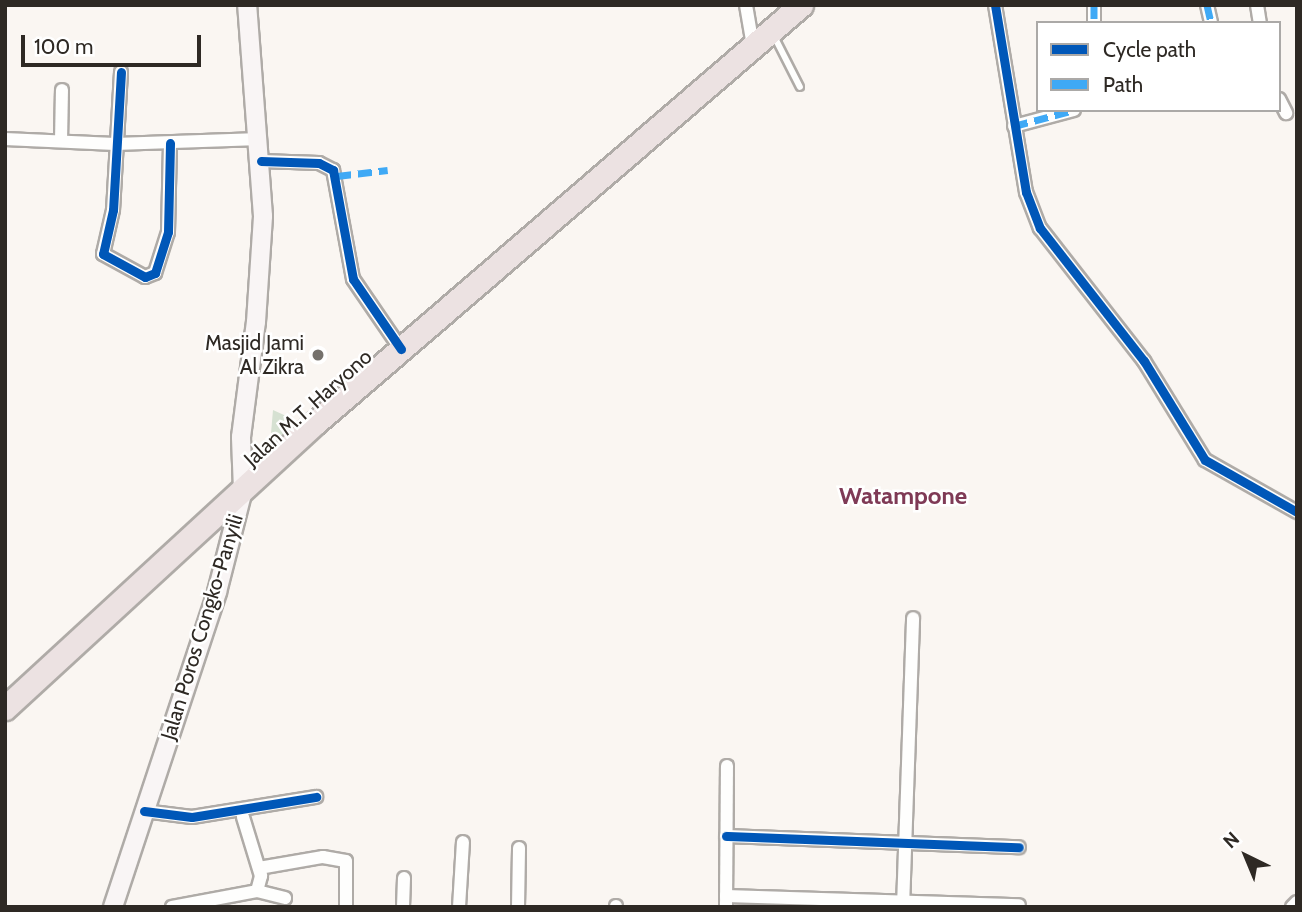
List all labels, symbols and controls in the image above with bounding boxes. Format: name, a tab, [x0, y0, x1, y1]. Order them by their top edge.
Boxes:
scale bar	[24, 21, 205, 65]
legend	[1036, 21, 1281, 112]
text: 100 m	[34, 34, 93, 59]
text: Cycle path	[1103, 37, 1196, 62]
text: Path	[1103, 72, 1143, 97]
place label: Masjid Jami Al Zikra	[205, 330, 304, 380]
street label: Jalan M.T. Haryono	[239, 344, 377, 472]
marker: Masjid Jami Al Zikra	[310, 347, 326, 363]
district label: Watampone	[839, 482, 967, 510]
street label: Jalan Poros Congko-Panyili	[156, 511, 248, 743]
north arrow	[1211, 821, 1281, 891]
text: N	[1219, 827, 1244, 853]

